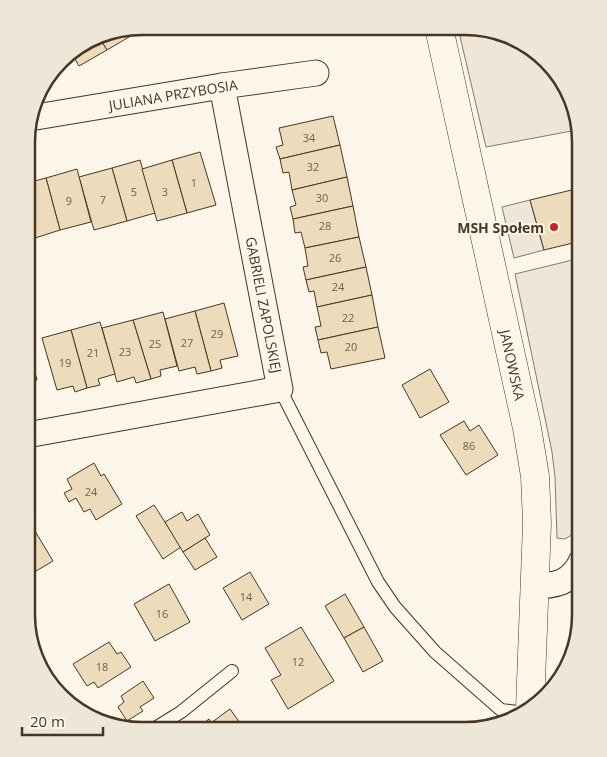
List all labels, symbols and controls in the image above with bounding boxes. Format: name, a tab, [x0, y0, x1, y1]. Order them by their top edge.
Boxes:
street label: JULIANA PRZYBOSIA	[105, 74, 239, 115]
house number: 34	[303, 130, 316, 145]
house number: 32	[307, 159, 319, 174]
house number: 1	[191, 175, 197, 190]
house number: 5	[131, 184, 137, 199]
house number: 3	[162, 184, 168, 199]
house number: 30	[316, 190, 328, 205]
house number: 7	[100, 192, 106, 207]
house number: 9	[66, 193, 72, 208]
house number: 28	[319, 218, 331, 233]
place label: MSH Społem	[457, 218, 544, 237]
marker: MSH Społem	[548, 221, 560, 233]
street label: GABRIELI ZAPOLSKIEJ	[241, 235, 287, 375]
house number: 26	[329, 250, 341, 265]
house number: 24	[332, 279, 345, 294]
house number: 22	[342, 310, 354, 325]
house number: 29	[211, 326, 223, 341]
street label: JANOWSKA	[496, 326, 530, 402]
house number: 27	[181, 335, 193, 350]
house number: 25	[149, 336, 161, 351]
house number: 20	[345, 339, 357, 354]
house number: 23	[119, 344, 131, 359]
house number: 21	[87, 345, 99, 360]
house number: 19	[59, 355, 71, 370]
house number: 86	[463, 438, 475, 453]
house number: 24	[85, 484, 98, 499]
house number: 14	[240, 589, 253, 604]
house number: 16	[156, 606, 168, 621]
house number: 12	[292, 654, 304, 669]
house number: 18	[96, 659, 108, 674]
scale bar	[22, 704, 104, 736]
text: 20 m	[30, 711, 65, 731]

